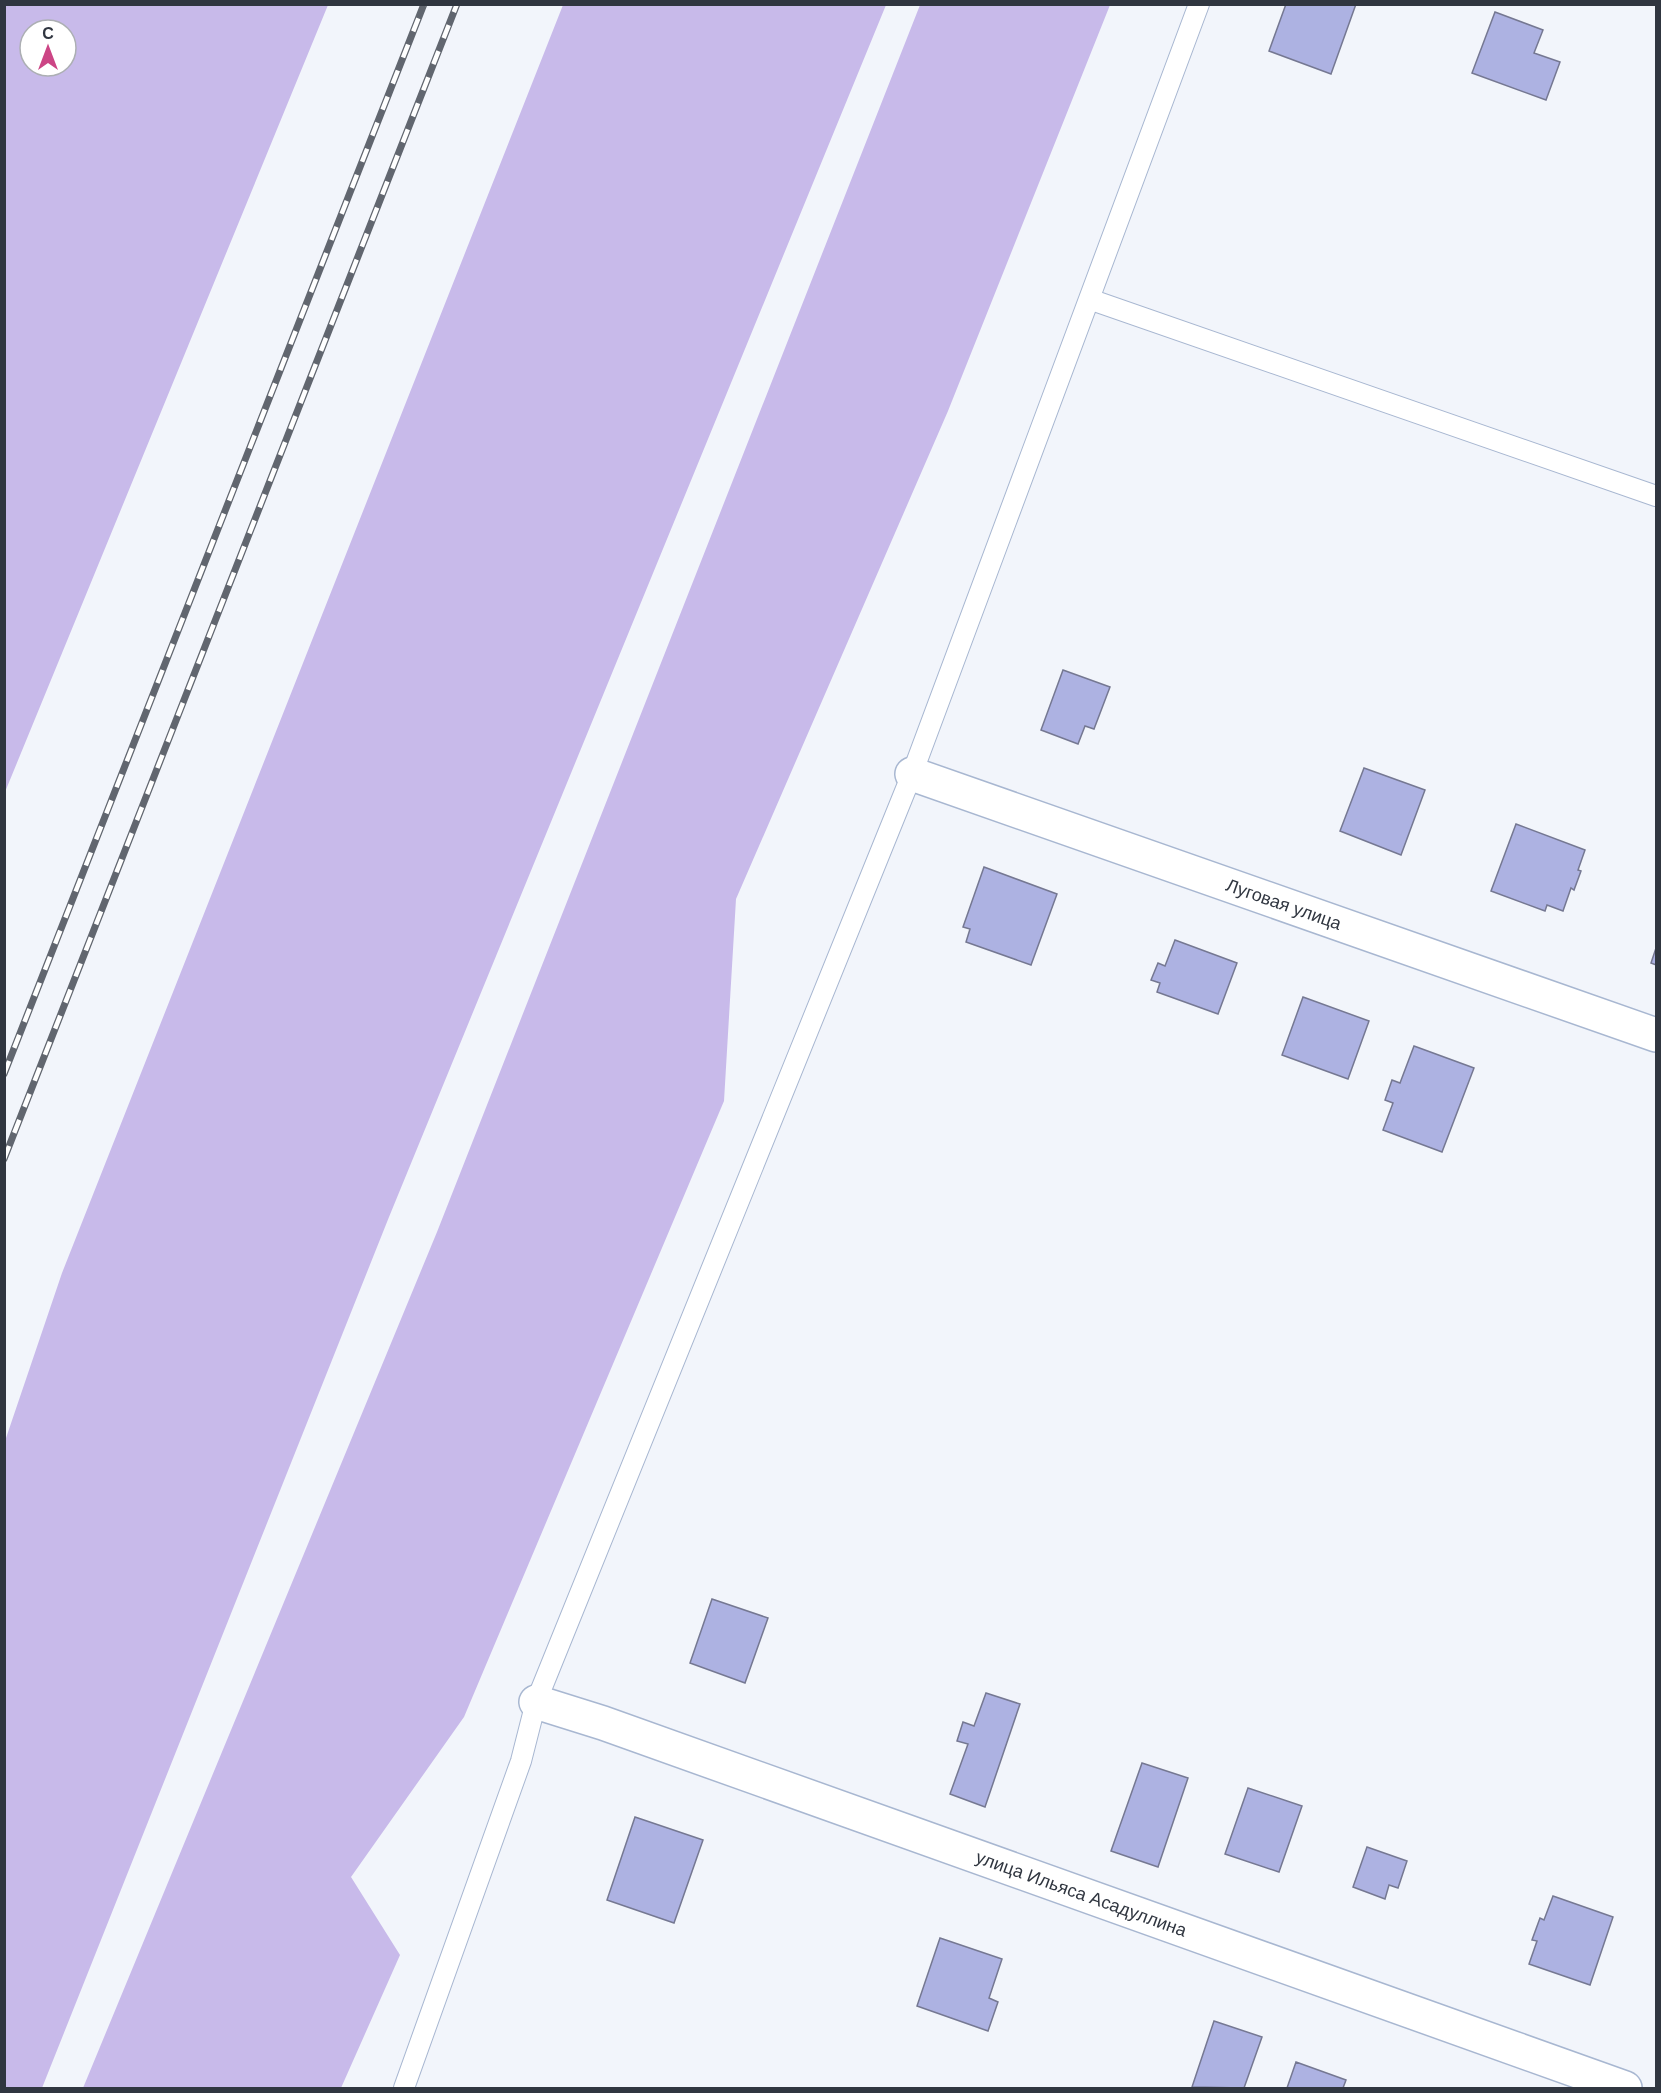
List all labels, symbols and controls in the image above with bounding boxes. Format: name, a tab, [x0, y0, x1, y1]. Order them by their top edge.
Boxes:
north arrow	[18, 18, 78, 78]
text: С	[42, 25, 54, 42]
street label: Луговая улица	[1223, 875, 1345, 934]
street label: улица Ильяса Асадуллина	[973, 1847, 1190, 1941]

